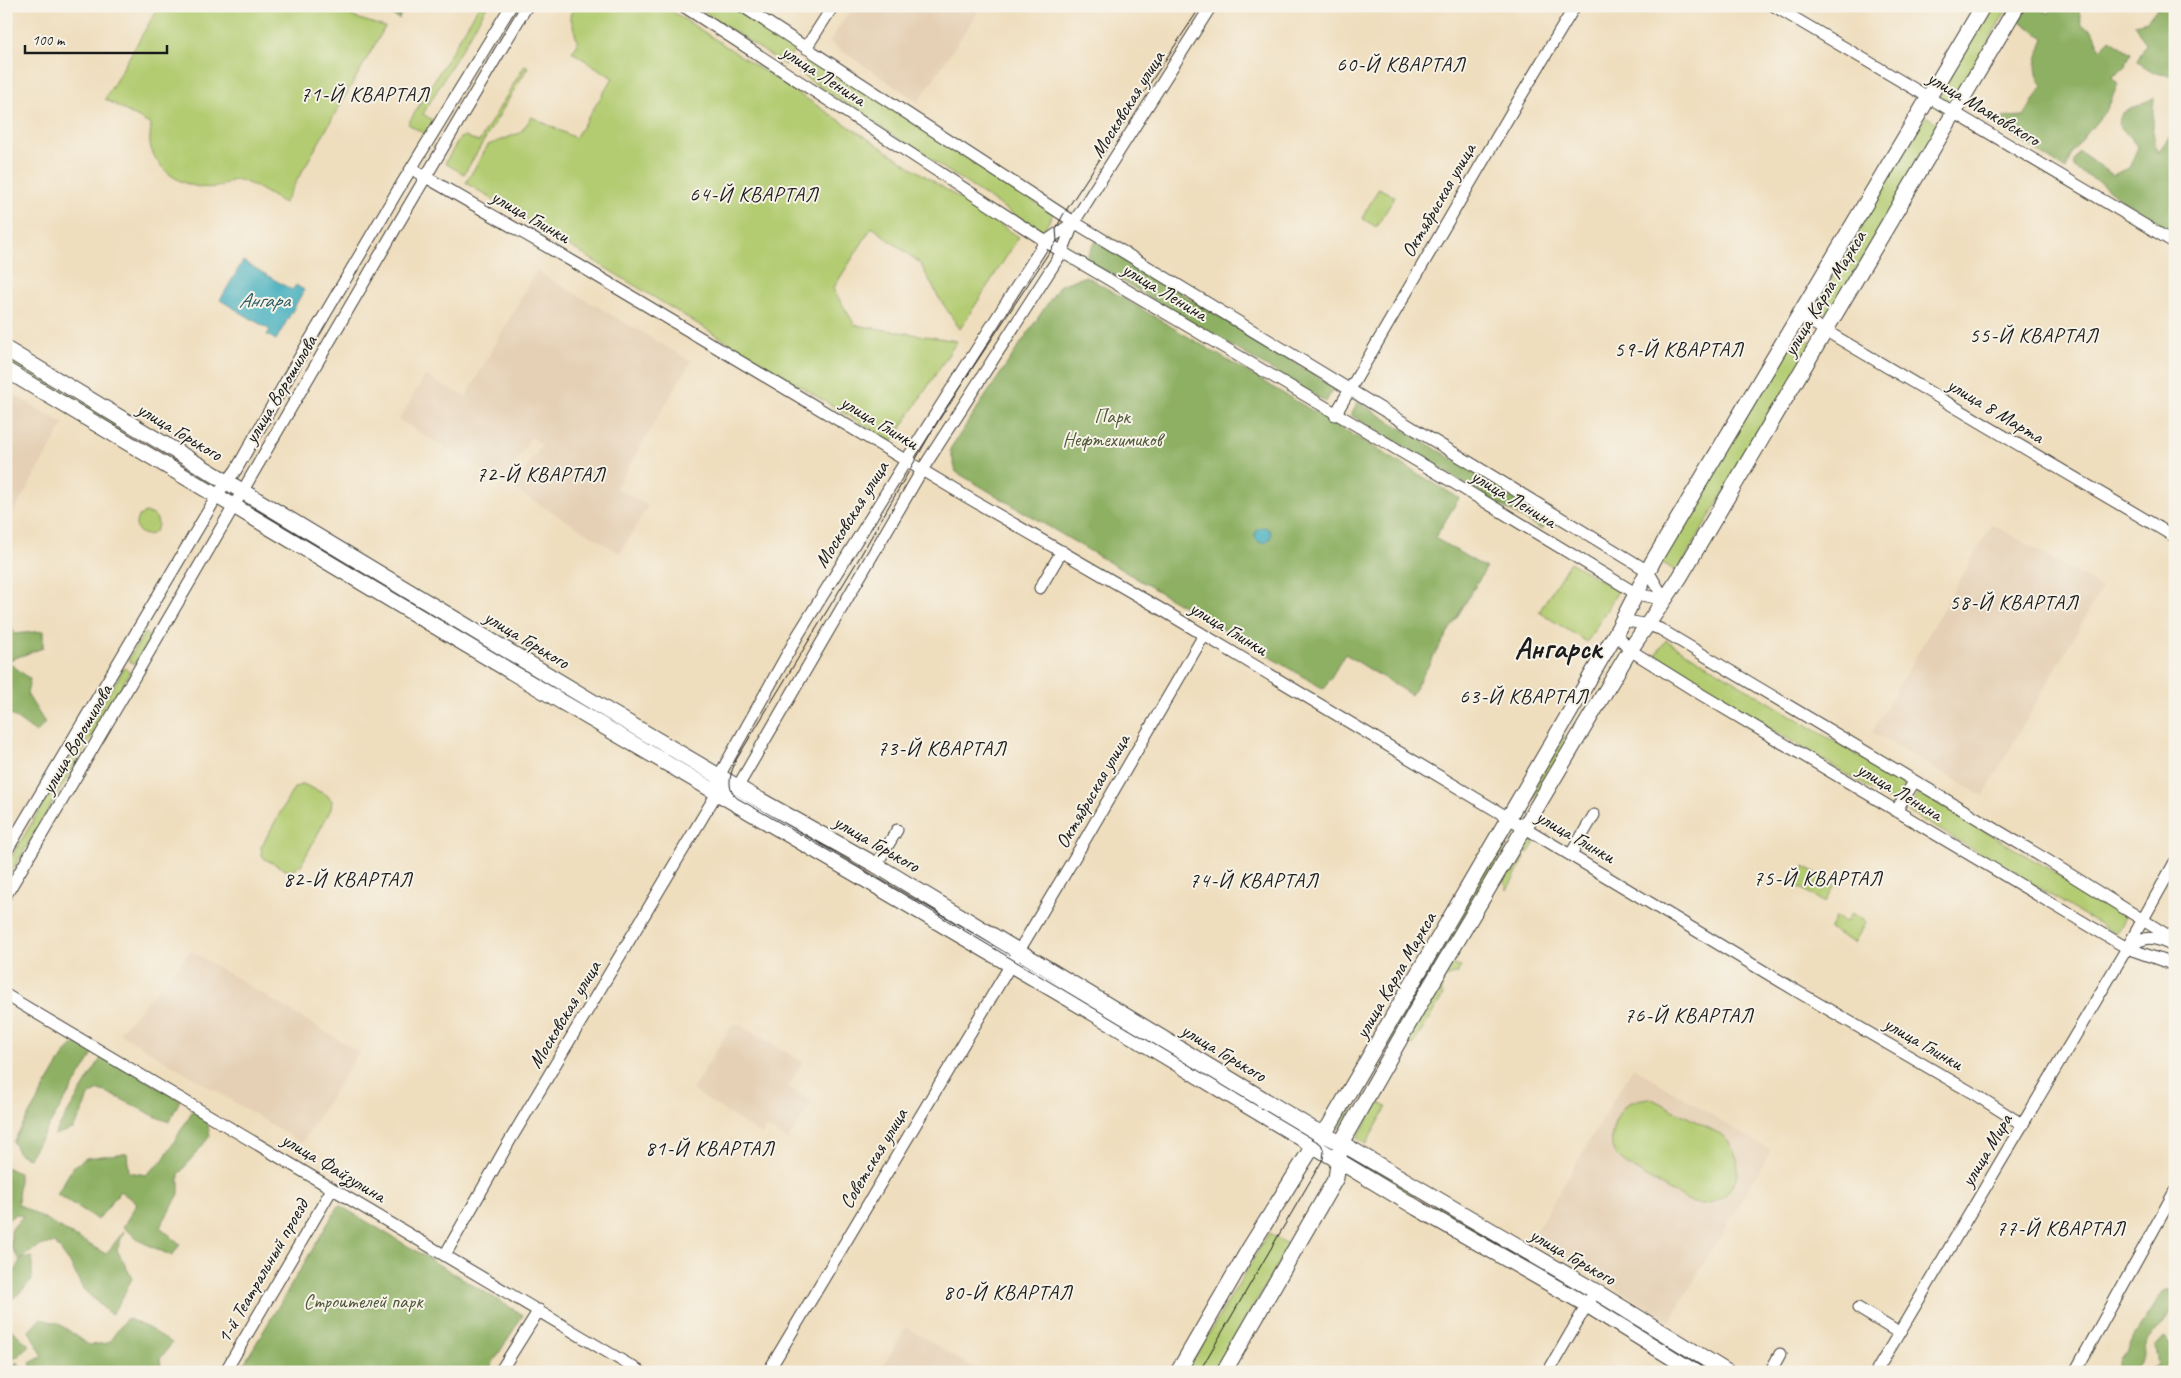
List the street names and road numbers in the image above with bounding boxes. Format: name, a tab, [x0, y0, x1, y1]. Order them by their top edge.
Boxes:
street label: улица Ленина	[776, 39, 872, 113]
street label: Московская улица	[1085, 45, 1171, 162]
street label: улица Маяковского	[1922, 64, 2046, 153]
street label: Октябрьская улица	[1396, 137, 1482, 262]
street label: улица Глинки	[486, 183, 576, 250]
street label: улица Карла Маркса	[1777, 225, 1872, 361]
street label: улица Ленина	[1117, 256, 1213, 328]
street label: улица Ворошилова	[238, 329, 324, 449]
street label: улица 8 Марта	[1942, 371, 2050, 450]
street label: улица Глинки	[835, 389, 924, 456]
street label: улица Горького	[132, 396, 228, 467]
street label: Московская улица	[809, 455, 895, 572]
street label: улица Ленина	[1466, 463, 1562, 535]
street label: улица Глинки	[1184, 595, 1273, 662]
street label: улица Горького	[479, 604, 575, 675]
street label: улица Ворошилова	[35, 678, 119, 799]
street label: Октябрьская улица	[1050, 728, 1136, 853]
street label: улица Ленина	[1852, 756, 1948, 828]
street label: улица Глинки	[1531, 803, 1621, 870]
street label: улица Горького	[829, 808, 925, 878]
street label: улица Карла Маркса	[1349, 906, 1442, 1044]
street label: Московская улица	[523, 955, 607, 1073]
street label: улица Глинки	[1879, 1010, 1969, 1077]
street label: улица Горького	[1176, 1017, 1272, 1088]
street label: Советская улица	[834, 1102, 914, 1213]
street label: улица Мира	[1954, 1108, 2019, 1192]
street label: улица Файзулина	[276, 1126, 392, 1210]
street label: 1-й Театральный проезд	[211, 1193, 315, 1348]
street label: улица Горького	[1525, 1221, 1621, 1291]

